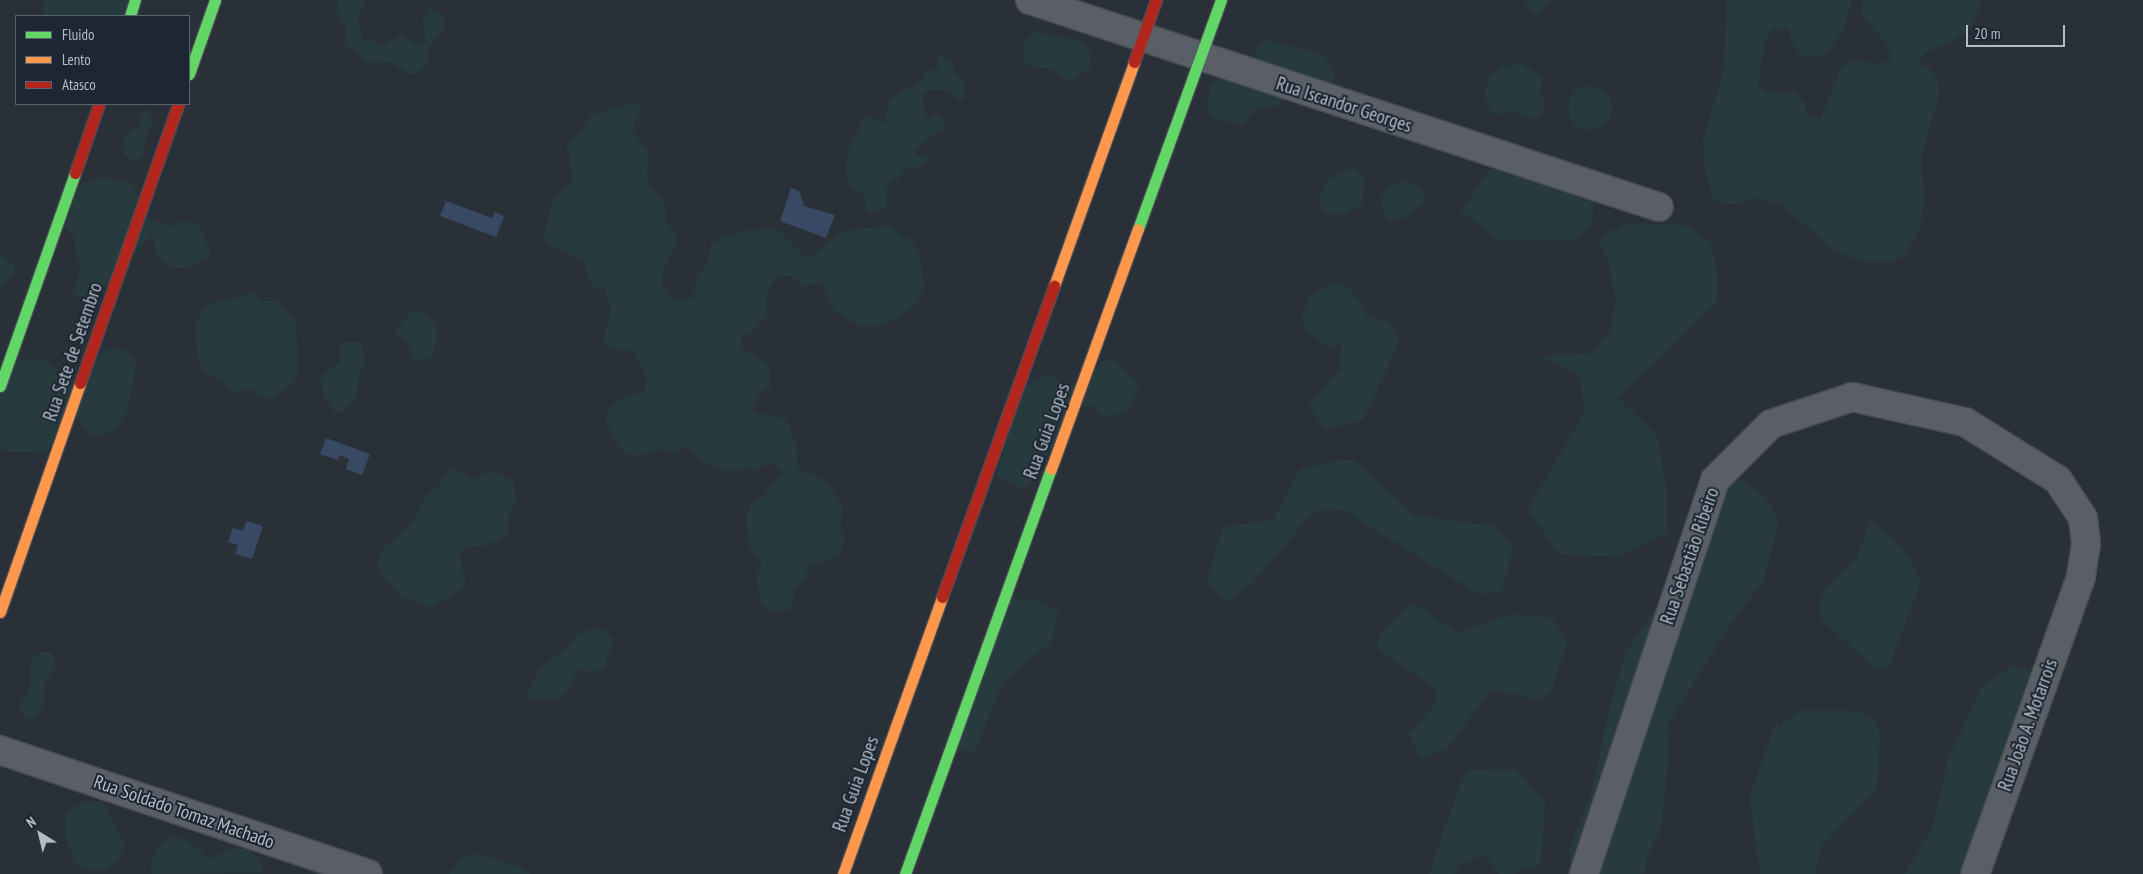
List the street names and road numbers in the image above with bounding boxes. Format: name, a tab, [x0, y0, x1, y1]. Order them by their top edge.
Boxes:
street label: Rua Iscandor Georges	[1273, 72, 1415, 138]
street label: Rua Sete de Setembro	[39, 280, 107, 424]
street label: Rua Guia Lopes	[1019, 380, 1075, 482]
street label: Rua Sebastião Ribeiro	[1656, 485, 1724, 627]
street label: Rua João A. Motarrois	[1993, 655, 2063, 795]
street label: Rua Guia Lopes	[828, 733, 884, 835]
street label: Rua Soldado Tomaz Machado	[90, 770, 278, 854]

